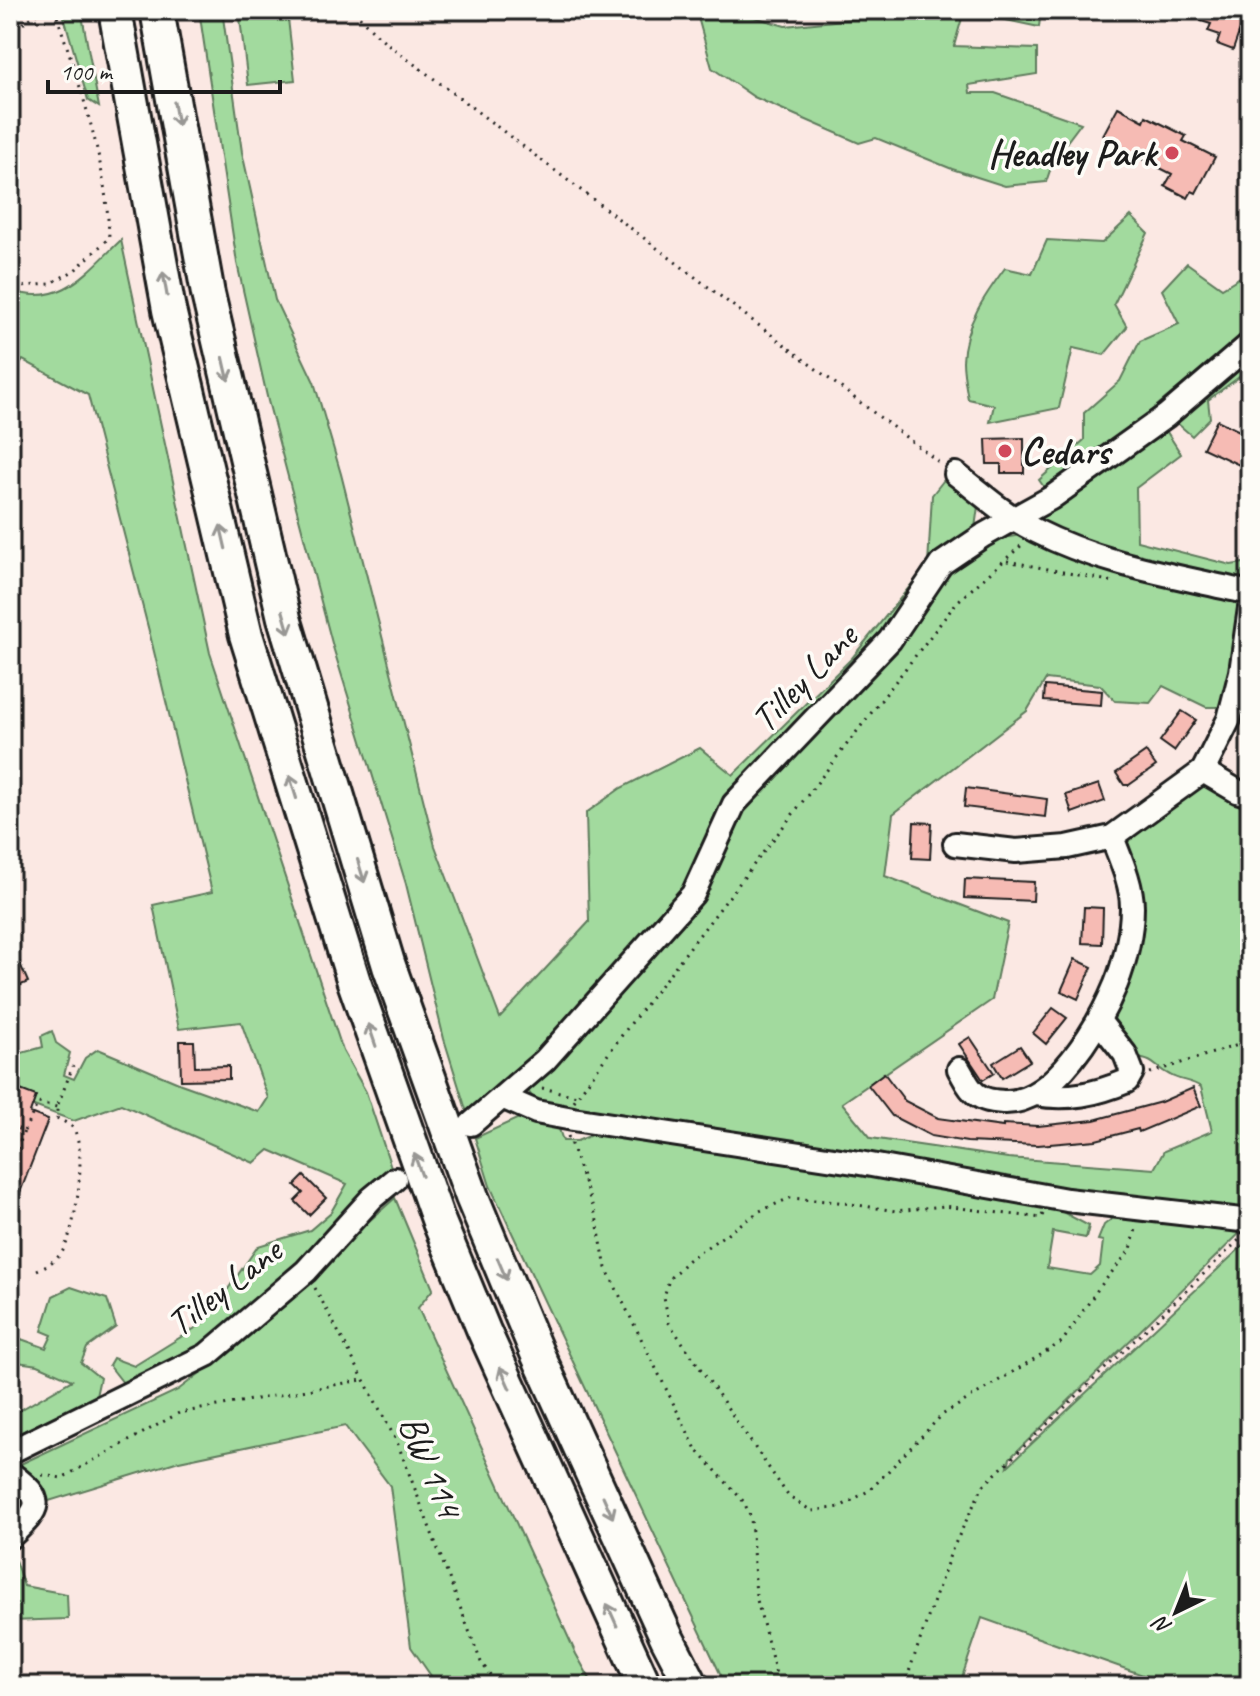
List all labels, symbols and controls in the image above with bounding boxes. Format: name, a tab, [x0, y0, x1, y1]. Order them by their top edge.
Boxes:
scale bar	[48, 44, 280, 94]
text: 100 m	[60, 57, 114, 87]
one-way arrow	[169, 101, 184, 127]
place label: Headley Park	[988, 130, 1159, 177]
marker: Headley Park	[1163, 144, 1181, 162]
one-way arrow	[156, 272, 171, 297]
one-way arrow	[219, 356, 234, 382]
place label: Cedars	[1021, 428, 1113, 475]
marker: Cedars	[996, 442, 1014, 460]
one-way arrow	[215, 525, 230, 551]
one-way arrow	[279, 609, 294, 635]
street label: Tilley Lane	[741, 612, 869, 742]
one-way arrow	[285, 775, 300, 801]
one-way arrow	[354, 858, 369, 884]
one-way arrow	[364, 1023, 378, 1048]
one-way arrow	[410, 1153, 424, 1178]
street label: Tilley Lane	[157, 1226, 293, 1346]
one-way arrow	[496, 1256, 511, 1281]
one-way arrow	[497, 1366, 512, 1391]
street label: BW 114	[389, 1408, 475, 1528]
one-way arrow	[601, 1494, 616, 1519]
north arrow	[1136, 1572, 1216, 1652]
one-way arrow	[604, 1603, 619, 1628]
text: N	[1146, 1609, 1178, 1641]

